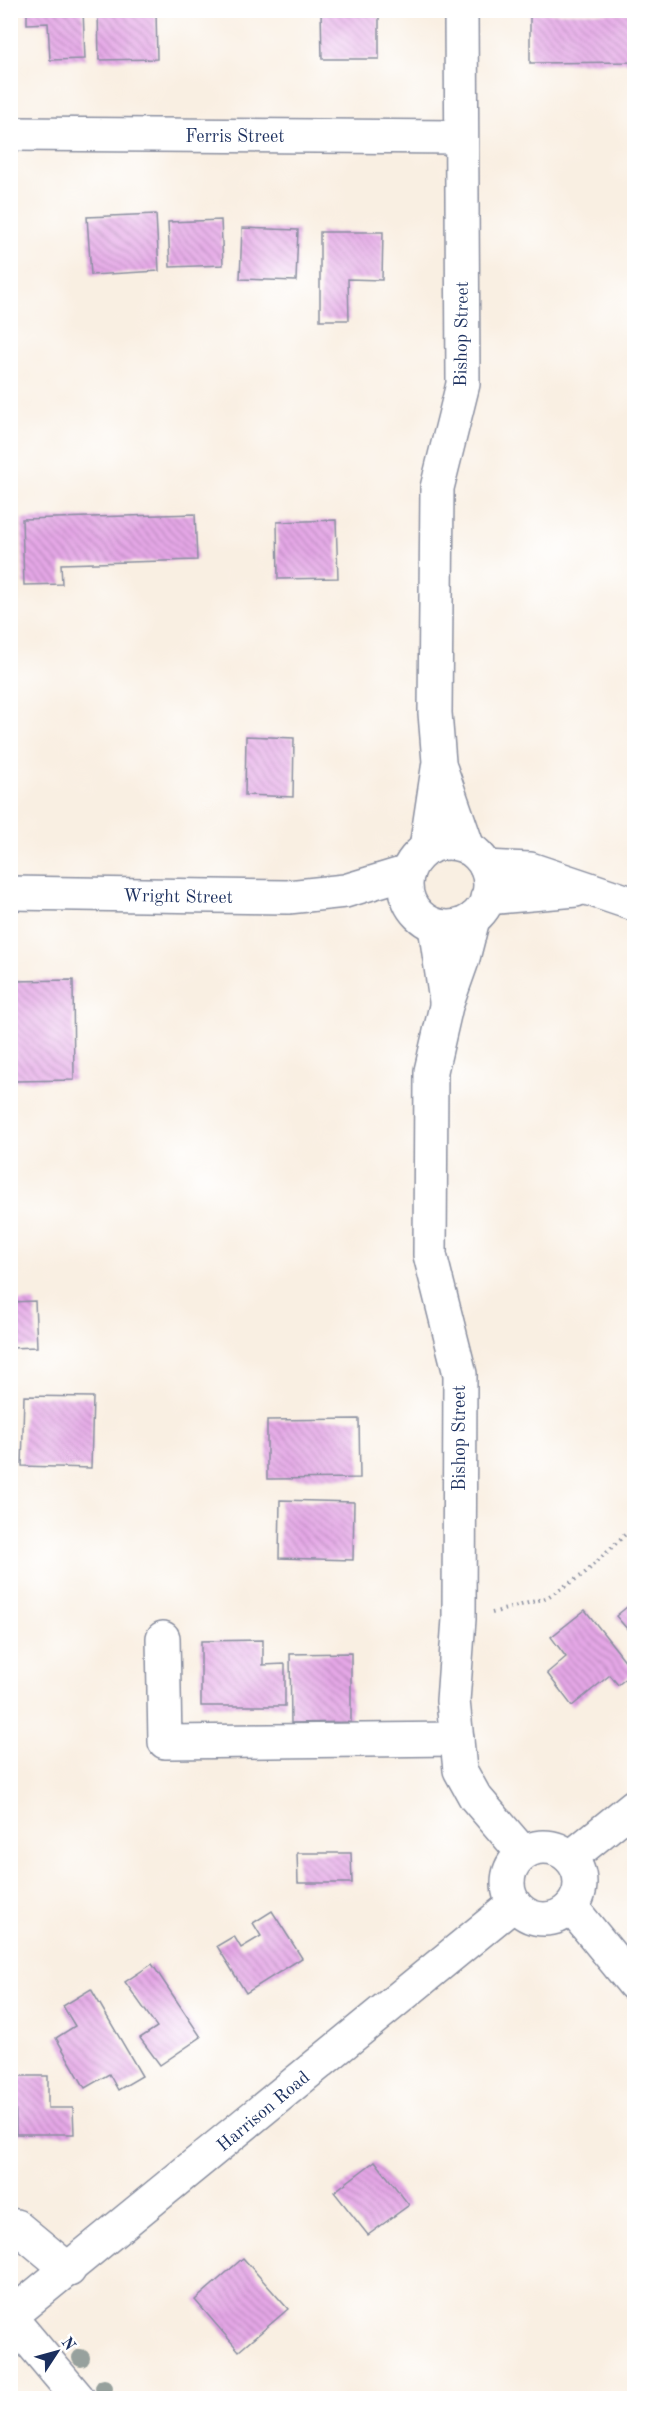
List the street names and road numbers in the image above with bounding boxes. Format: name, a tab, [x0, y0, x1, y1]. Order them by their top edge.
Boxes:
street label: Ferris Street	[185, 128, 285, 146]
street label: Bishop Street	[452, 281, 472, 387]
street label: Wright Street	[123, 887, 233, 907]
street label: Bishop Street	[451, 1385, 469, 1491]
street label: Harrison Road	[214, 2068, 313, 2155]

